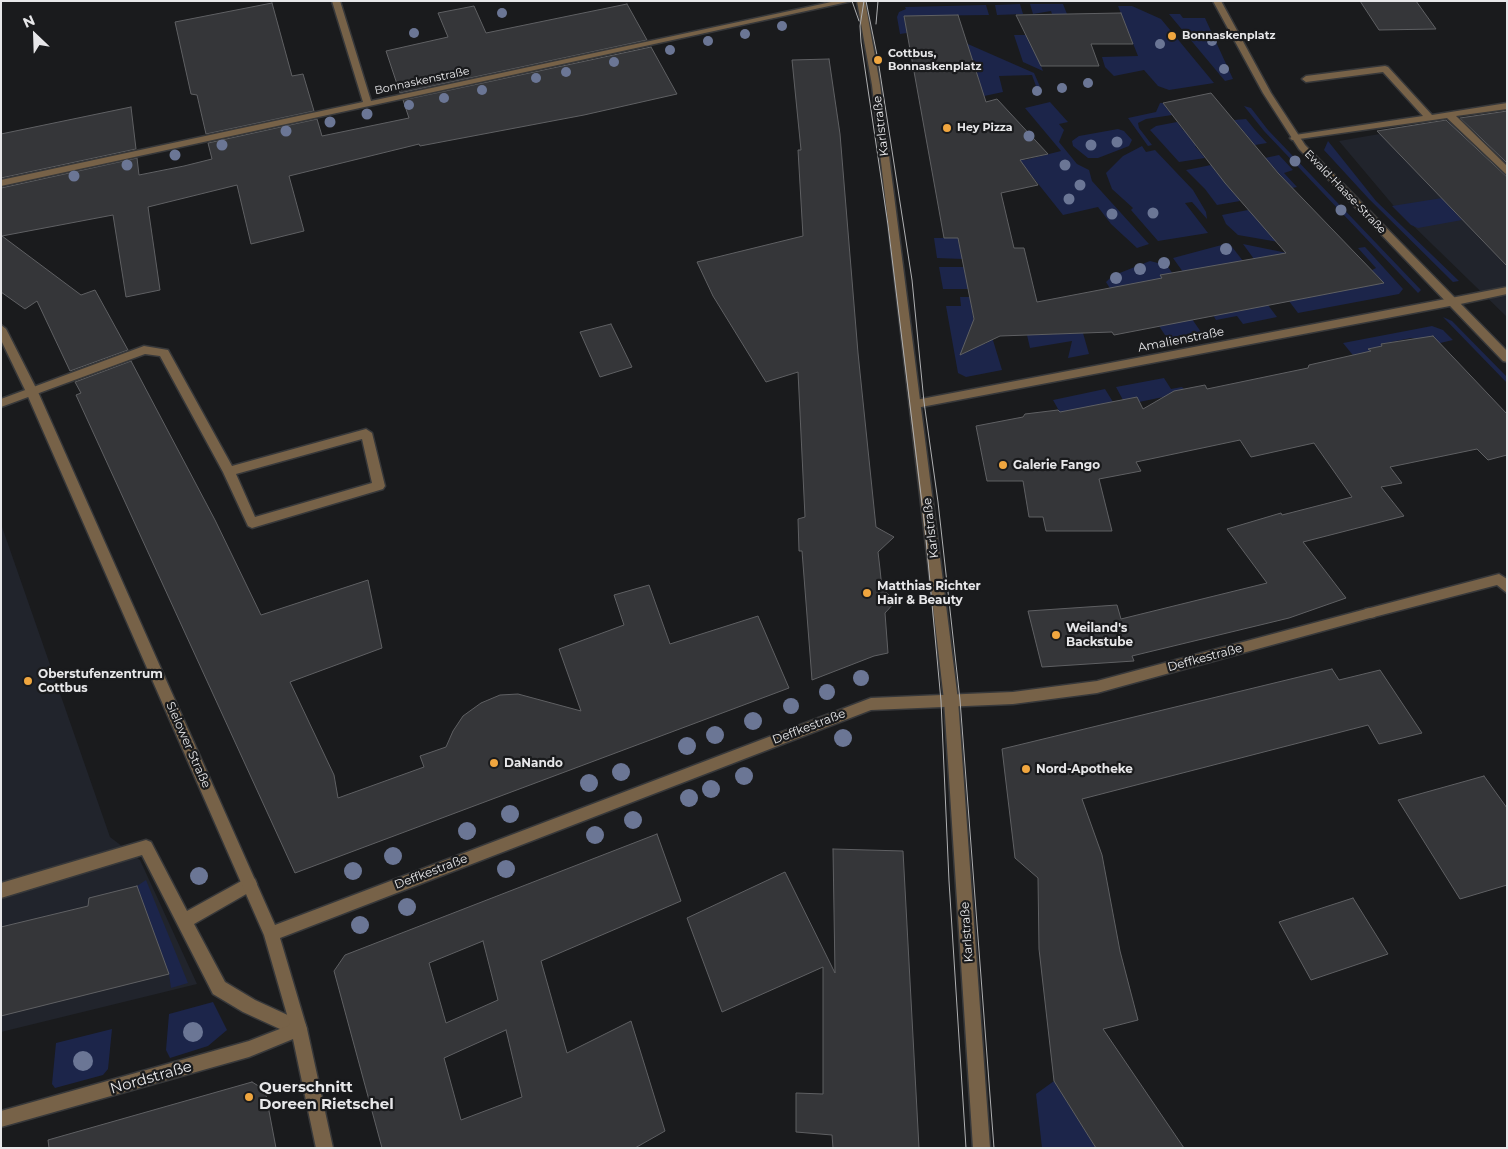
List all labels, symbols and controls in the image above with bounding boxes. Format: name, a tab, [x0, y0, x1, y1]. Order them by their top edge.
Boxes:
north arrow	[10, 10, 60, 60]
text: N	[20, 11, 38, 32]
place label: Bonnaskenplatz	[1182, 29, 1275, 43]
marker: Bonnaskenplatz	[1166, 30, 1178, 42]
place label: Cottbus, Bonnaskenplatz	[888, 47, 981, 73]
marker: Cottbus, Bonnaskenplatz	[872, 54, 884, 66]
street label: Bonnaskenstraße	[373, 64, 471, 98]
street label: Karlstraße	[870, 95, 892, 157]
place label: Hey Pizza	[957, 121, 1013, 135]
marker: Hey Pizza	[941, 122, 953, 134]
street label: Ewald-Haase-Straße	[1302, 147, 1388, 237]
street label: Amalienstraße	[1137, 325, 1225, 355]
place label: Galerie Fango	[1013, 458, 1100, 472]
marker: Galerie Fango	[997, 459, 1009, 471]
street label: Karlstraße	[920, 497, 942, 559]
place label: Matthias Richter Hair & Beauty	[877, 579, 981, 607]
marker: Matthias Richter Hair & Beauty	[861, 587, 873, 599]
place label: Weiland's Backstube	[1066, 621, 1133, 649]
marker: Weiland's Backstube	[1050, 629, 1062, 641]
street label: Deffkestraße	[1166, 641, 1244, 675]
place label: Oberstufenzentrum Cottbus	[38, 667, 163, 695]
marker: Oberstufenzentrum Cottbus	[22, 675, 34, 687]
street label: Sielower Straße	[163, 700, 213, 790]
street label: Deffkestraße	[771, 707, 847, 747]
place label: DaNando	[504, 756, 563, 770]
marker: DaNando	[488, 757, 500, 769]
place label: Nord-Apotheke	[1036, 762, 1133, 776]
marker: Nord-Apotheke	[1020, 763, 1032, 775]
street label: Deffkestraße	[393, 852, 469, 892]
street label: Karlstraße	[958, 901, 976, 963]
street label: Nordstraße	[108, 1058, 194, 1098]
place label: Querschnitt Doreen Rietschel	[259, 1079, 394, 1114]
marker: Querschnitt Doreen Rietschel	[243, 1091, 255, 1103]

